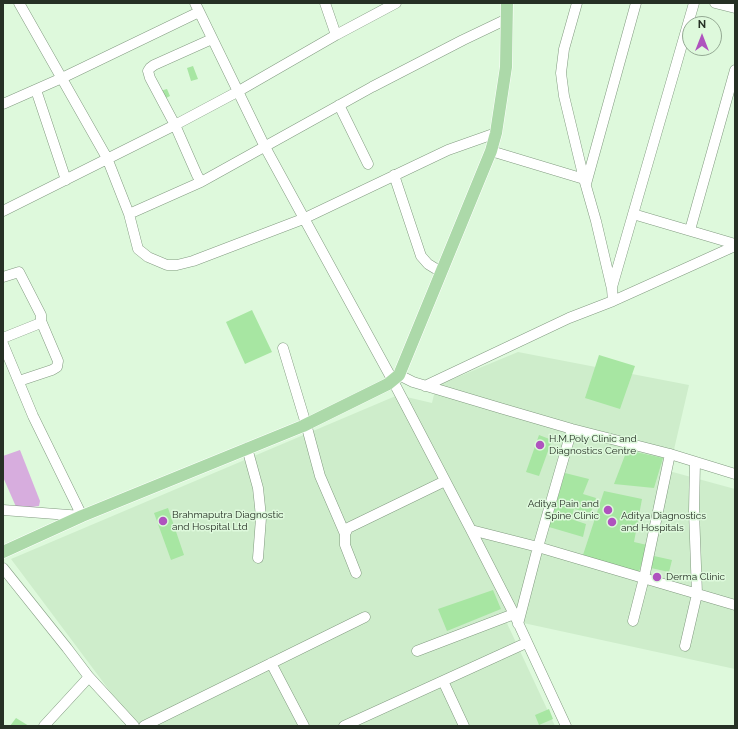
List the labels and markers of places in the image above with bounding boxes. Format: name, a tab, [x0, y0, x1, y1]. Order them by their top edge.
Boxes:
place label: H.M.Poly Clinic and Diagnostics Centre	[549, 433, 637, 456]
marker: H.M.Poly Clinic and Diagnostics Centre	[534, 439, 546, 451]
place label: Aditya Pain and Spine Clinic	[528, 498, 599, 522]
marker: Aditya Pain and Spine Clinic	[602, 504, 614, 516]
place label: Brahmaputra Diagnostic and Hospital Ltd	[172, 509, 284, 532]
place label: Aditya Diagnostics and Hospitals	[621, 510, 706, 534]
marker: Brahmaputra Diagnostic and Hospital Ltd	[157, 515, 169, 527]
marker: Aditya Diagnostics and Hospitals	[606, 516, 618, 528]
marker: Derma Clinic	[651, 571, 663, 583]
place label: Derma Clinic	[666, 571, 725, 583]

